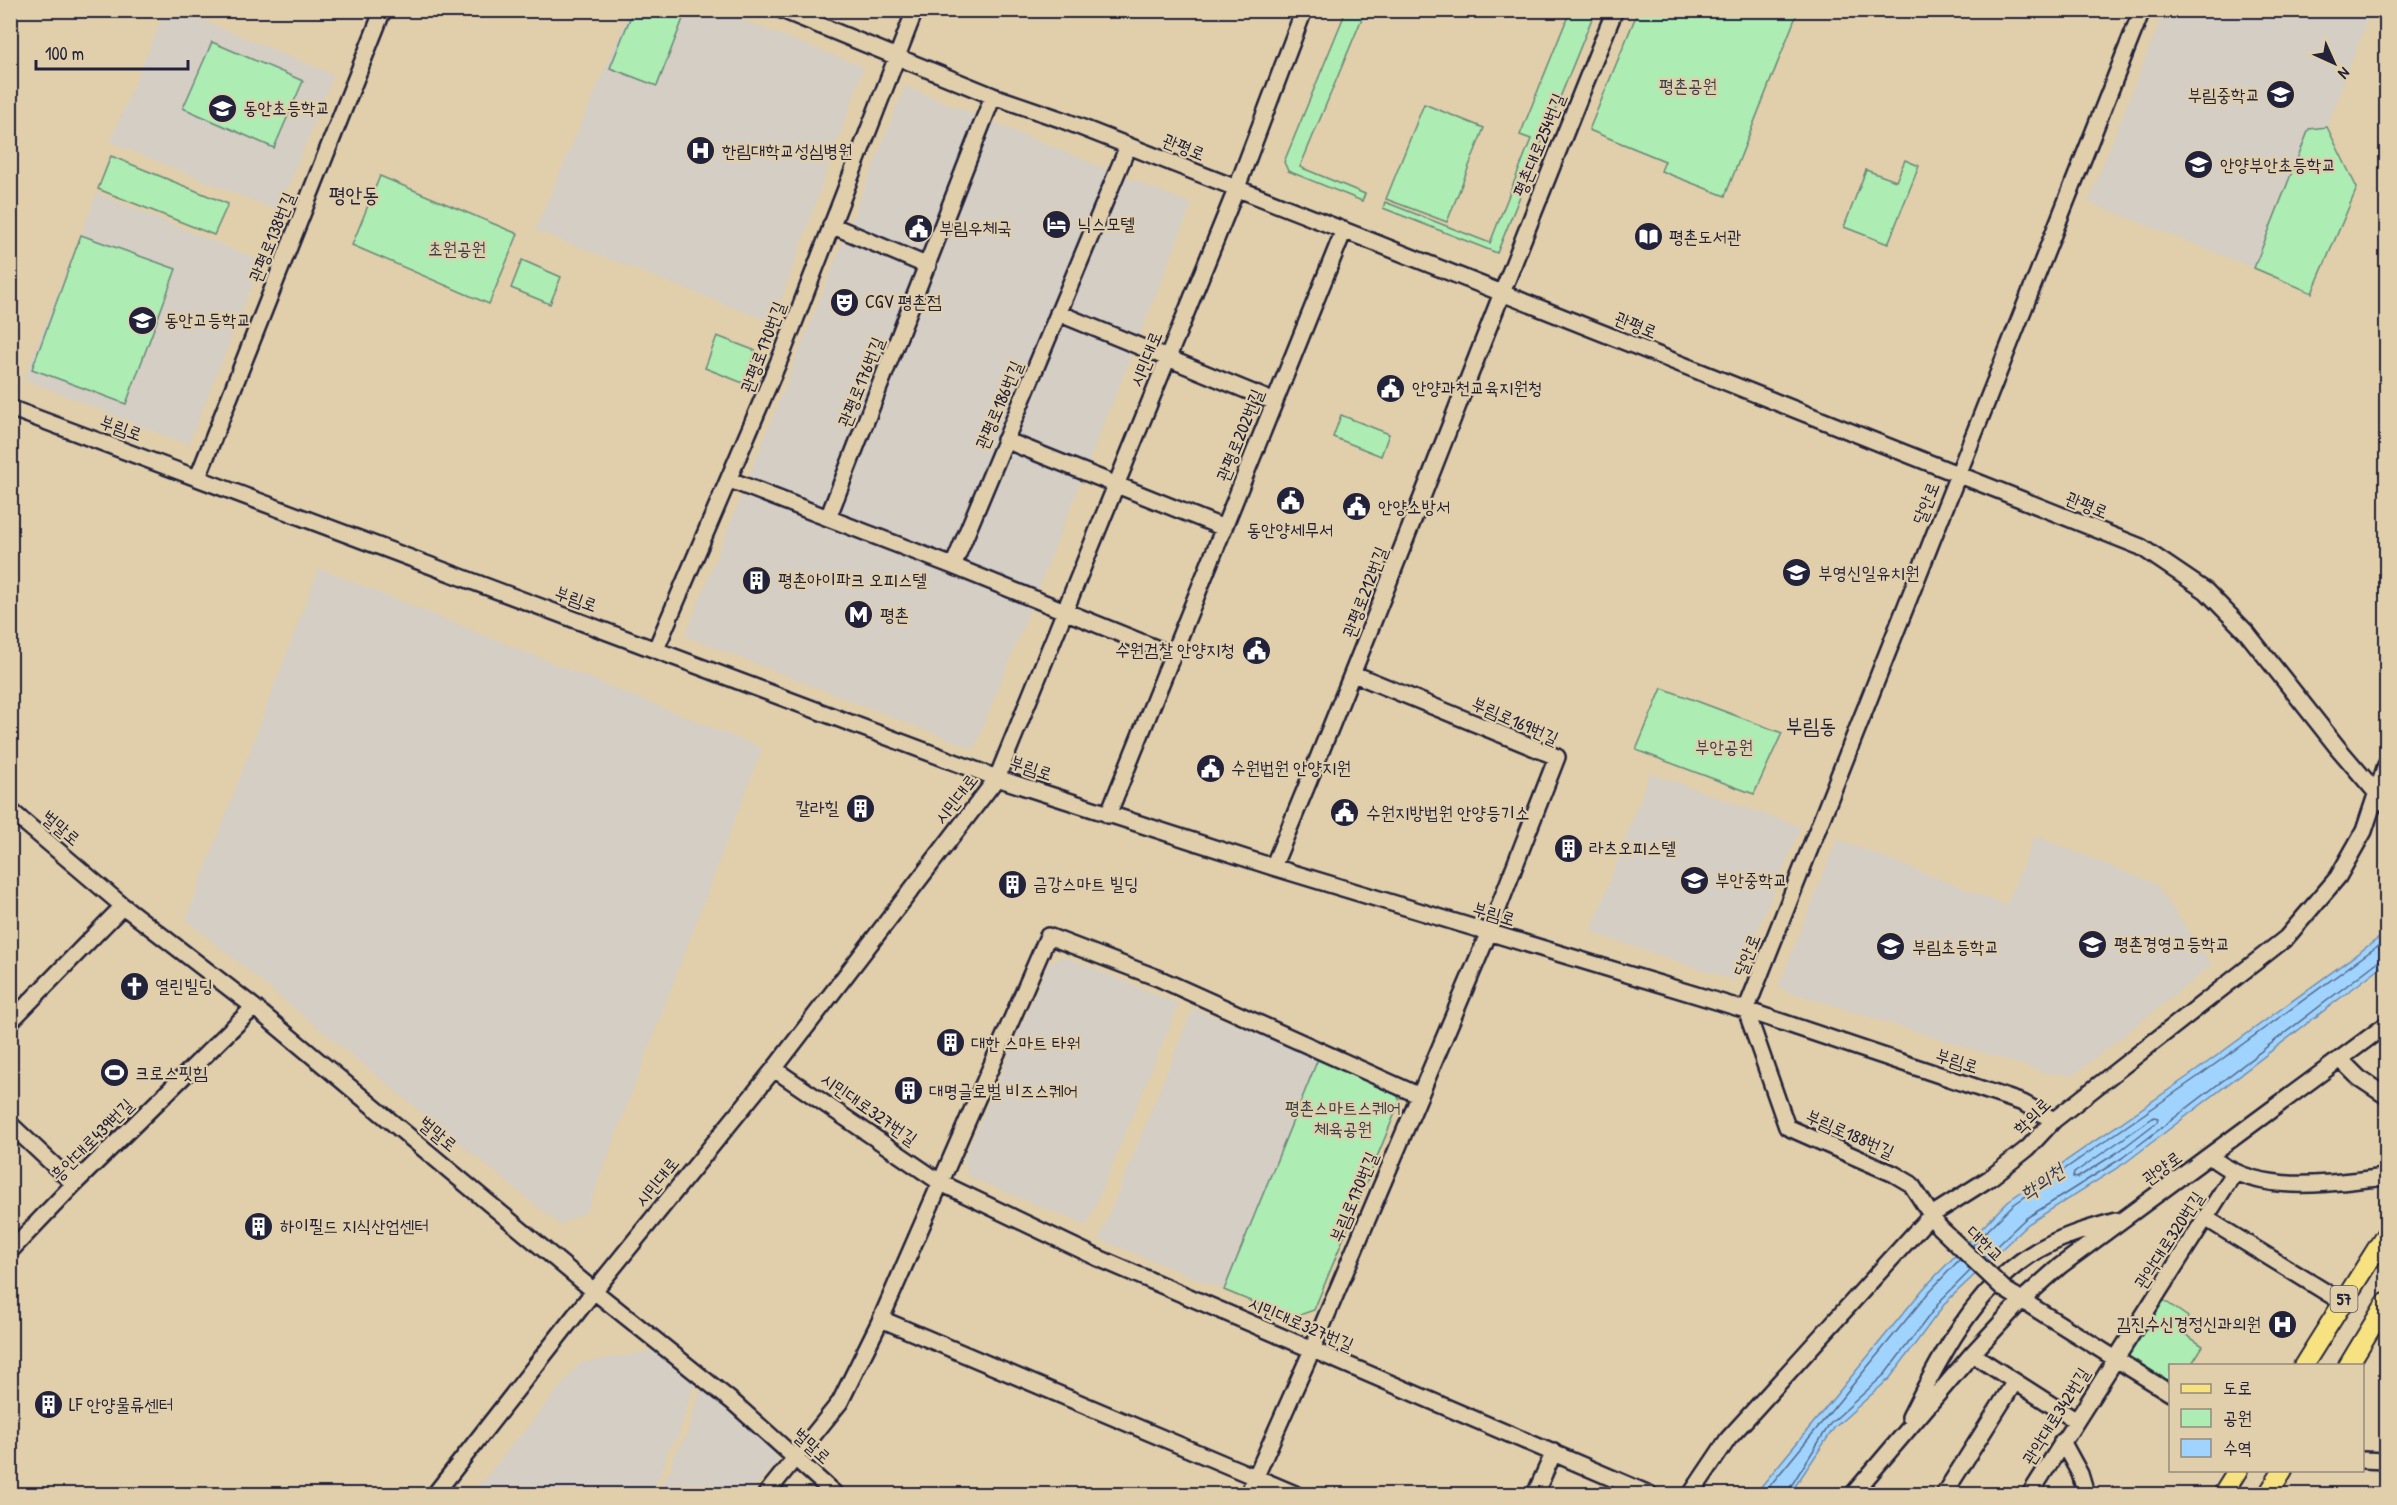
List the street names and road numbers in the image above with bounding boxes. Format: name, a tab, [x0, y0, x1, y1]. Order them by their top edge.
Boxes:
street label: 평촌대로254번길	[1506, 89, 1571, 200]
street label: 관평로	[1159, 127, 1209, 166]
street label: 관평로138번길	[242, 188, 301, 285]
street label: 관평로170번길	[734, 297, 792, 396]
street label: 관평로	[1611, 305, 1661, 344]
street label: 시민대로	[1123, 327, 1168, 390]
street label: 관평로176번길	[831, 333, 890, 431]
street label: 관평로186번길	[969, 356, 1029, 453]
street label: 관평로202번길	[1210, 385, 1270, 485]
street label: 부림로	[96, 408, 146, 447]
street label: 달안로	[1906, 478, 1945, 528]
street label: 관평로	[2062, 485, 2112, 524]
street label: 관평로212번길	[1336, 542, 1394, 641]
street label: 부림로	[551, 579, 601, 618]
street label: 부림로169번길	[1468, 690, 1563, 751]
street label: 부림로	[1007, 749, 1056, 786]
street label: 시민대로	[928, 768, 983, 829]
street label: 벌말로	[37, 804, 86, 851]
street label: 부림로	[1470, 895, 1519, 932]
street label: 달안로	[1727, 930, 1766, 980]
street label: 부림로	[1933, 1042, 1982, 1079]
street label: 시민대로327번길	[816, 1066, 923, 1151]
street label: 흥안대로439번길	[45, 1092, 139, 1187]
street label: 학의로	[2007, 1092, 2056, 1140]
street label: 부림로188번길	[1802, 1103, 1899, 1164]
street label: 벌말로	[414, 1110, 463, 1157]
street label: 관양로	[2137, 1145, 2187, 1190]
street label: 부림로170번길	[1323, 1147, 1384, 1246]
street label: 시민대로	[629, 1151, 685, 1212]
street label: 관악대로320번길	[2128, 1186, 2210, 1293]
street label: 대한교	[1961, 1220, 2010, 1268]
road number: 57	[2330, 1286, 2358, 1312]
street label: 시민대로327번길	[1245, 1290, 1358, 1357]
street label: 관악대로342번길	[2016, 1362, 2096, 1469]
street label: 벌말로	[788, 1422, 837, 1469]

